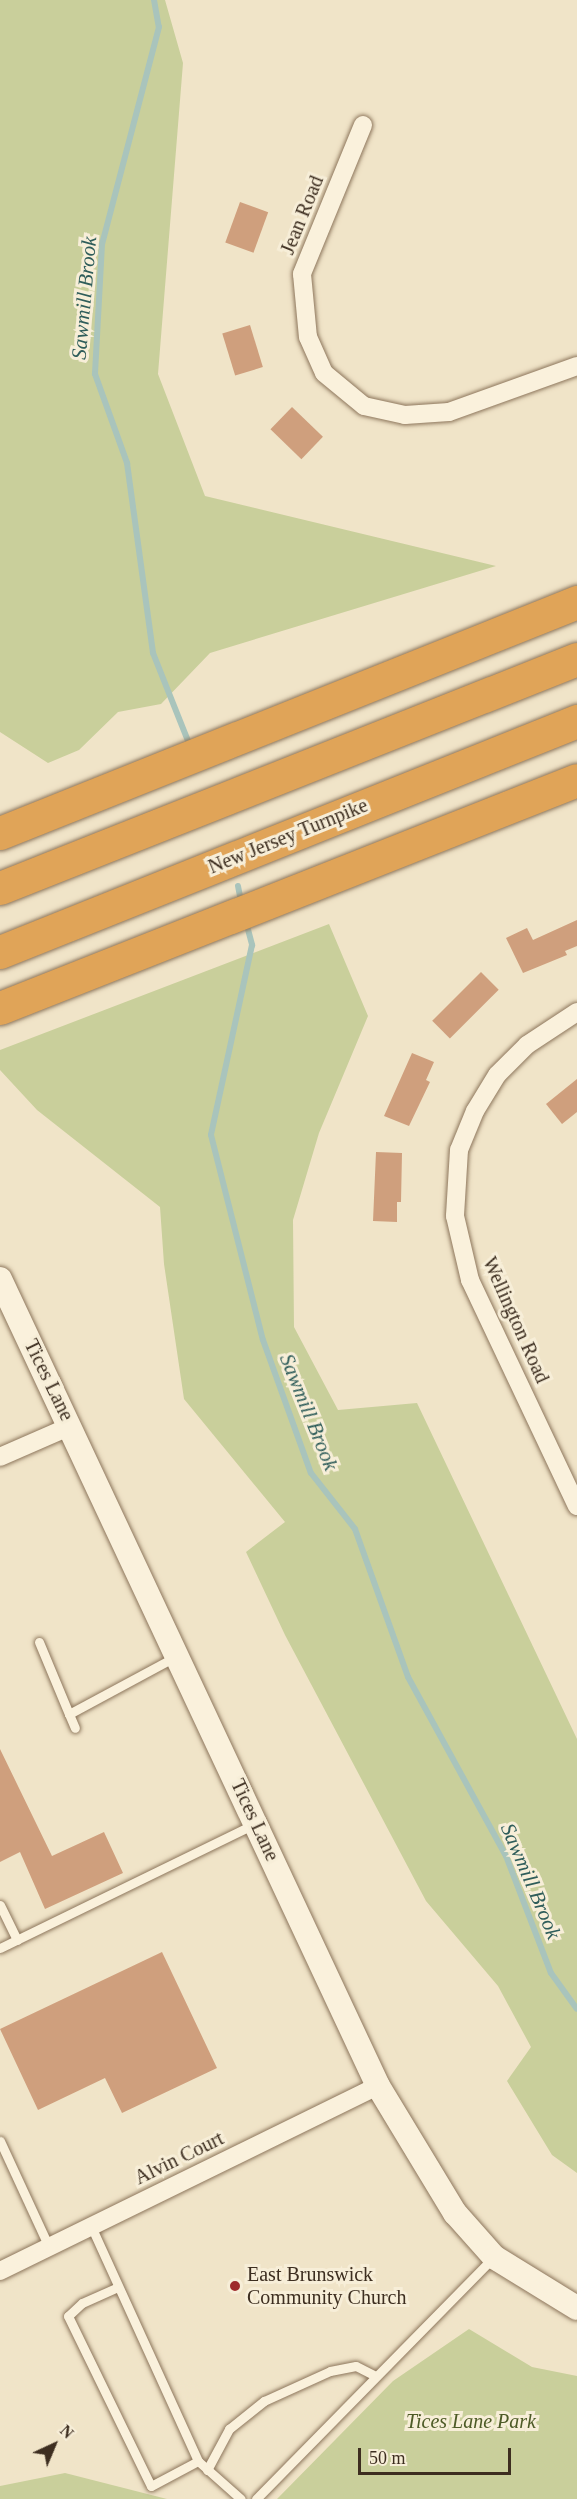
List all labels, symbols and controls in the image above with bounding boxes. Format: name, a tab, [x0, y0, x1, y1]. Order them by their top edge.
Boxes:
street label: Jean Road	[275, 172, 329, 258]
water label: Sawmill Brook	[66, 235, 102, 361]
street label: New Jersey Turnpike	[205, 793, 371, 879]
street label: Wellington Road	[477, 1253, 555, 1387]
street label: Tices Lane	[19, 1335, 79, 1425]
water label: Sawmill Brook	[274, 1350, 344, 1474]
street label: Tices Lane	[226, 1775, 284, 1865]
water label: Sawmill Brook	[495, 1819, 567, 1943]
street label: Alvin Court	[131, 2126, 227, 2190]
place label: East Brunswick Community Church	[247, 2262, 406, 2309]
marker: East Brunswick Community Church	[228, 2279, 242, 2293]
park label: Tices Lane Park	[406, 2409, 536, 2433]
north arrow	[24, 2415, 84, 2475]
text: N	[57, 2422, 77, 2442]
scale bar	[361, 2436, 514, 2474]
text: 50 m	[369, 2448, 406, 2468]

